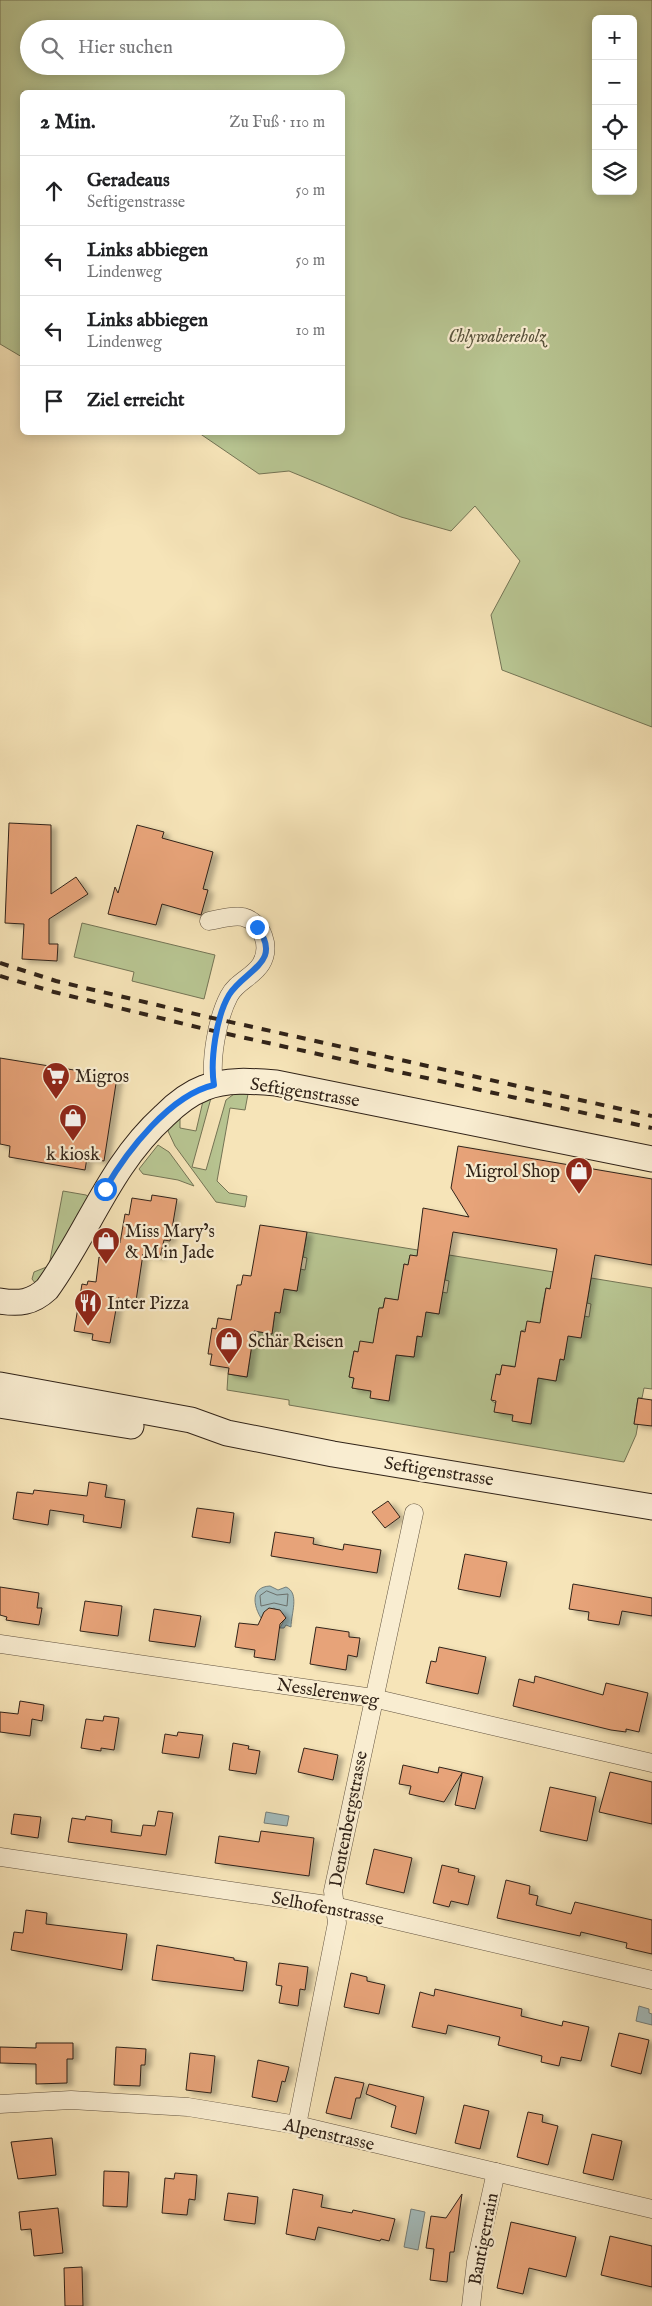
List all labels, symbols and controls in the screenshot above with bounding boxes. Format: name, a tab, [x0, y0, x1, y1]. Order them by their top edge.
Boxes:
map controls	[592, 15, 637, 195]
button: +	[592, 15, 637, 60]
search box	[20, 20, 345, 75]
icon: search	[38, 34, 66, 62]
text: Hier suchen	[78, 36, 173, 60]
button: −	[592, 60, 637, 105]
button: locate	[592, 105, 637, 150]
text: 2 Min.	[40, 109, 96, 136]
text: Zu Fuß · 110 m	[229, 113, 325, 133]
button: layers	[592, 150, 637, 195]
text: Geradeaus	[87, 169, 170, 193]
icon: ahead	[40, 177, 68, 205]
text: 50 m	[296, 181, 325, 201]
text: Seftigenstrasse	[87, 193, 185, 213]
text: Links abbiegen	[87, 239, 208, 263]
icon: left	[40, 247, 68, 275]
text: 50 m	[296, 251, 325, 271]
text: Lindenweg	[87, 263, 162, 283]
text: Links abbiegen	[87, 309, 208, 333]
icon: left	[40, 317, 68, 345]
text: 10 m	[295, 321, 325, 341]
park label: Chlywabereholz	[448, 326, 548, 349]
text: Lindenweg	[87, 333, 162, 353]
icon: arrive	[40, 387, 68, 415]
text: Ziel erreicht	[87, 389, 185, 413]
route end	[246, 916, 269, 939]
supermarket icon: Migros	[41, 1061, 71, 1100]
place label: Migros	[75, 1066, 129, 1089]
street label: Seftigenstrasse	[248, 1073, 361, 1113]
shop icon: k kiosk	[58, 1103, 88, 1142]
place label: k kiosk	[46, 1144, 100, 1167]
shop icon: Migrol Shop	[564, 1156, 594, 1195]
place label: Migrol Shop	[465, 1161, 560, 1184]
route start	[94, 1178, 117, 1201]
place label: Miss Mary’s & M in Jade	[125, 1221, 215, 1265]
shop icon: Miss Mary’s & M in Jade	[91, 1226, 121, 1265]
restaurant icon: Inter Pizza	[73, 1288, 103, 1327]
place label: Inter Pizza	[107, 1293, 189, 1316]
shop icon: Schär Reisen	[214, 1326, 244, 1365]
place label: Schär Reisen	[248, 1331, 344, 1354]
street label: Seftigenstrasse	[382, 1452, 495, 1492]
street label: Nesslerenweg	[275, 1674, 381, 1713]
street label: Dentenbergstrasse	[325, 1749, 374, 1889]
street label: Selhofenstrasse	[270, 1887, 386, 1932]
street label: Alpenstrasse	[280, 2114, 376, 2157]
street label: Bantigerrain	[464, 2191, 505, 2287]

